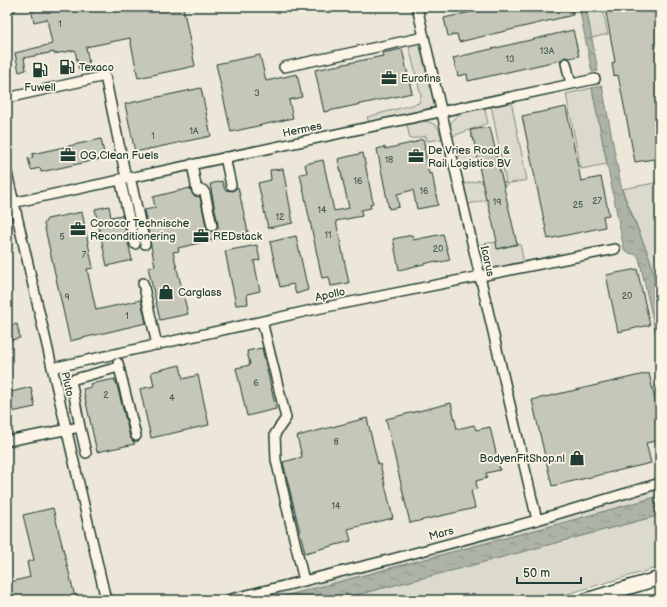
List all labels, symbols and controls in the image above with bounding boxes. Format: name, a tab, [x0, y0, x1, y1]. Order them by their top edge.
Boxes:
house number: 1	[58, 19, 62, 30]
house number: 13A	[540, 46, 555, 57]
house number: 13	[505, 54, 515, 65]
fuel station icon: Texaco	[58, 58, 76, 76]
fuel station icon: Fuwell	[31, 61, 49, 79]
place label: Texaco	[79, 61, 114, 74]
office icon: Eurofins	[380, 69, 398, 87]
place label: Eurofins	[401, 72, 442, 85]
place label: Fuwell	[24, 81, 56, 94]
house number: 3	[254, 88, 260, 99]
street label: Hermes	[281, 119, 323, 140]
house number: 1A	[190, 126, 199, 137]
house number: 1	[151, 131, 155, 142]
place label: De Vries Road & Rail Logistics BV	[428, 144, 511, 170]
office icon: OG Clean Fuels	[59, 146, 77, 164]
office icon: De Vries Road & Rail Logistics BV	[407, 147, 425, 165]
place label: OG Clean Fuels	[80, 149, 159, 162]
house number: 18	[385, 155, 393, 166]
house number: 16	[354, 176, 363, 187]
house number: 16	[420, 186, 429, 197]
house number: 27	[592, 196, 602, 207]
house number: 19	[493, 197, 501, 208]
house number: 25	[573, 200, 583, 211]
house number: 14	[318, 205, 327, 216]
house number: 12	[276, 212, 285, 223]
place label: Corocor Technische Reconditionering	[90, 217, 190, 243]
office icon: Corocor Technische Reconditionering	[69, 220, 87, 238]
office icon: REDstack	[192, 227, 210, 245]
place label: REDstack	[213, 230, 263, 243]
house number: 11	[325, 230, 331, 241]
house number: 5	[59, 232, 65, 243]
house number: 20	[433, 244, 443, 255]
street label: Icarus	[478, 245, 497, 278]
house number: 7	[82, 250, 87, 261]
shop icon: Carglass	[157, 283, 175, 301]
street label: Apollo	[314, 285, 346, 304]
place label: Carglass	[178, 286, 222, 299]
house number: 20	[622, 291, 632, 302]
house number: 9	[64, 292, 70, 303]
house number: 1	[125, 311, 129, 322]
street label: Pluto	[58, 371, 77, 398]
house number: 6	[253, 378, 259, 389]
house number: 2	[103, 390, 109, 401]
house number: 4	[169, 393, 175, 404]
house number: 8	[333, 437, 339, 448]
shop icon: BodyenFitShop.nl	[568, 449, 586, 467]
place label: BodyenFitShop.nl	[480, 452, 565, 465]
house number: 14	[332, 501, 341, 512]
street label: Mars	[427, 524, 455, 543]
scale bar	[517, 559, 581, 585]
text: 50 m	[523, 566, 550, 581]

